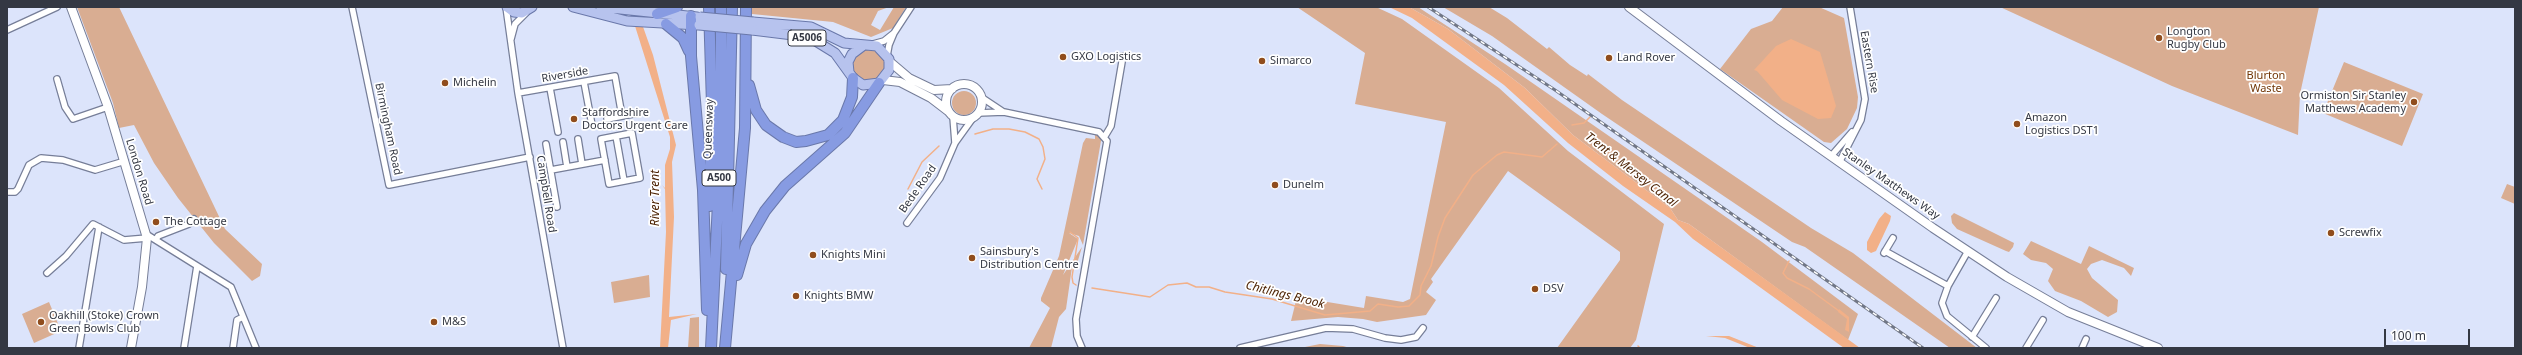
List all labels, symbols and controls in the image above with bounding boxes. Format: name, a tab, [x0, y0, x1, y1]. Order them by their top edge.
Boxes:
place label: Longton Rugby Club	[2167, 25, 2226, 51]
road number: A5006	[788, 30, 826, 46]
street label: Eastern Rise	[1857, 30, 1881, 94]
marker: Longton Rugby Club	[2154, 33, 2164, 43]
place label: GXO Logistics	[1071, 50, 1141, 64]
place label: Land Rover	[1617, 51, 1675, 65]
marker: GXO Logistics	[1058, 52, 1068, 62]
marker: Land Rover	[1604, 53, 1614, 63]
place label: Simarco	[1270, 54, 1312, 68]
marker: Simarco	[1257, 56, 1267, 66]
street label: Riverside	[541, 64, 589, 86]
park label: Blurton Waste	[2247, 69, 2285, 95]
place label: Michelin	[453, 76, 497, 90]
marker: Michelin	[440, 78, 450, 88]
street label: Birmingham Road	[372, 82, 404, 176]
place label: Ormiston Sir Stanley Matthews Academy	[2300, 89, 2406, 115]
marker: Ormiston Sir Stanley Matthews Academy	[2409, 97, 2419, 107]
street label: Queensway	[701, 99, 717, 159]
place label: Staffordshire Doctors Urgent Care	[582, 106, 688, 132]
place label: Amazon Logistics DST1	[2025, 111, 2099, 137]
marker: Staffordshire Doctors Urgent Care	[569, 114, 579, 124]
marker: Amazon Logistics DST1	[2012, 119, 2022, 129]
water label: Trent & Mersey Canal	[1582, 130, 1680, 210]
street label: London Road	[123, 137, 155, 207]
street label: Stanley Matthews Way	[1840, 145, 1942, 223]
street label: Campbell Road	[533, 154, 559, 234]
street label: Bede Road	[897, 162, 939, 216]
water label: River Trent	[649, 170, 663, 226]
road number: A500	[702, 170, 736, 186]
place label: Dunelm	[1283, 178, 1324, 192]
marker: Dunelm	[1270, 180, 1280, 190]
place label: The Cottage	[164, 215, 227, 229]
marker: The Cottage	[151, 217, 161, 227]
place label: Screwfix	[2339, 226, 2382, 240]
marker: Screwfix	[2326, 228, 2336, 238]
place label: Sainsbury's Distribution Centre	[980, 245, 1079, 271]
place label: Knights Mini	[821, 248, 886, 262]
marker: Knights Mini	[808, 250, 818, 260]
marker: Sainsbury's Distribution Centre	[967, 253, 977, 263]
water label: Chitlings Brook	[1244, 278, 1326, 312]
place label: DSV	[1543, 282, 1564, 296]
marker: DSV	[1530, 284, 1540, 294]
place label: Knights BMW	[804, 289, 873, 303]
marker: Knights BMW	[791, 291, 801, 301]
place label: Oakhill (Stoke) Crown Green Bowls Club	[49, 309, 159, 335]
place label: M&S	[442, 315, 466, 329]
marker: Oakhill (Stoke) Crown Green Bowls Club	[36, 317, 46, 327]
marker: M&S	[429, 317, 439, 327]
scale bar	[2386, 321, 2472, 347]
text: 100 m	[2391, 327, 2426, 344]

